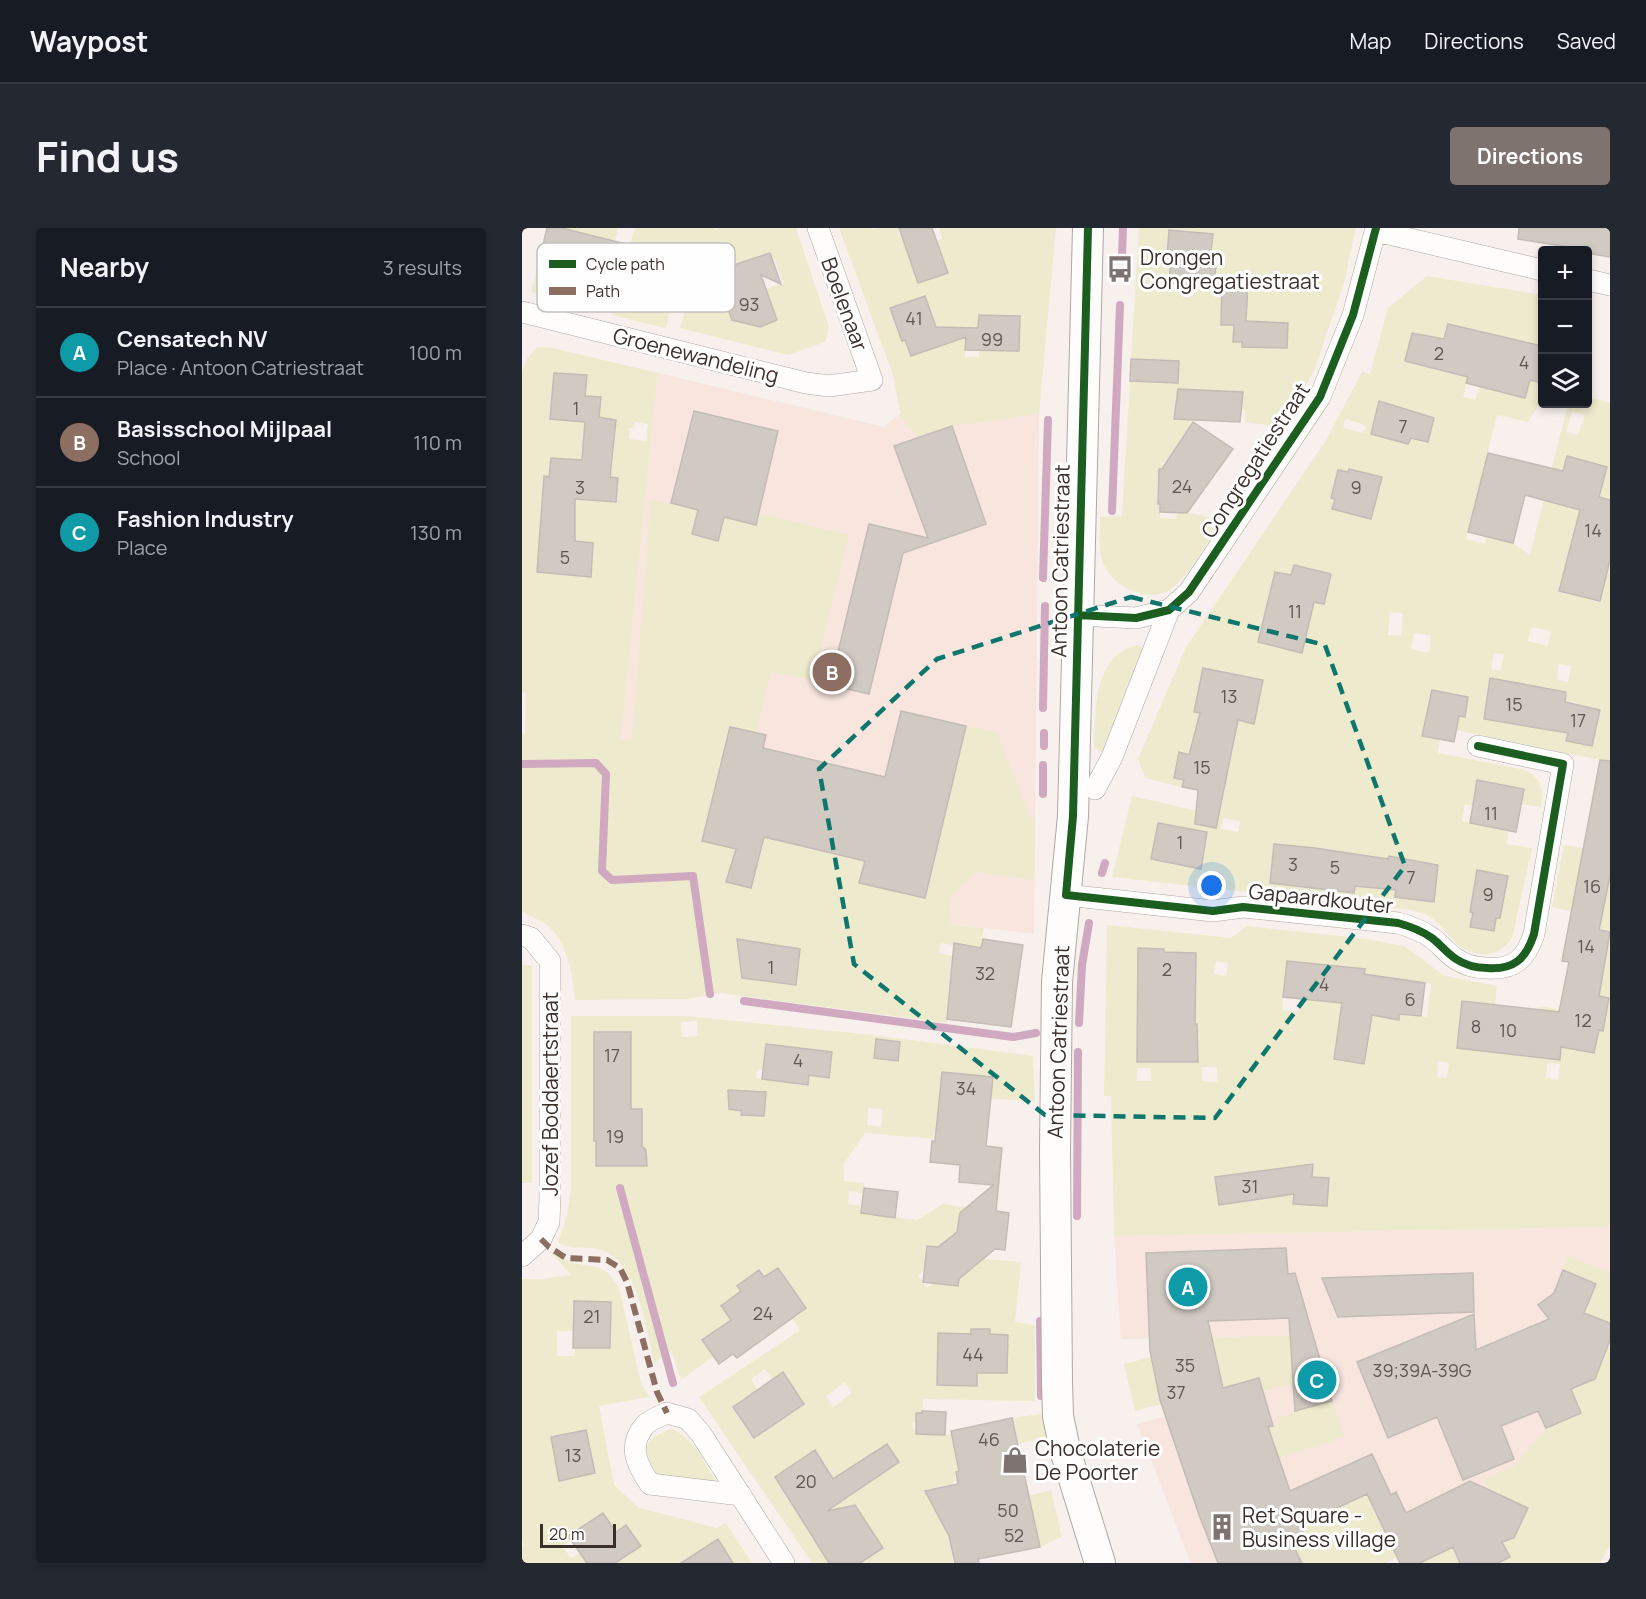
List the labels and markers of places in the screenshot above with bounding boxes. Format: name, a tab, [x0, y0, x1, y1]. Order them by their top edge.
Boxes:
place label: Drongen Congregatiestraat	[1140, 243, 1320, 295]
bus stop icon: Drongen Congregatiestraat	[1105, 254, 1135, 284]
pin: B	[812, 650, 852, 694]
pin: A	[1168, 1264, 1208, 1310]
pin: C	[1298, 1358, 1336, 1402]
place label: Chocolaterie De Poorter	[1035, 1434, 1160, 1486]
shop icon: Chocolaterie De Poorter	[1000, 1445, 1030, 1475]
place label: Ret Square - Business village	[1242, 1501, 1396, 1553]
building icon: Ret Square - Business village	[1207, 1512, 1237, 1542]

